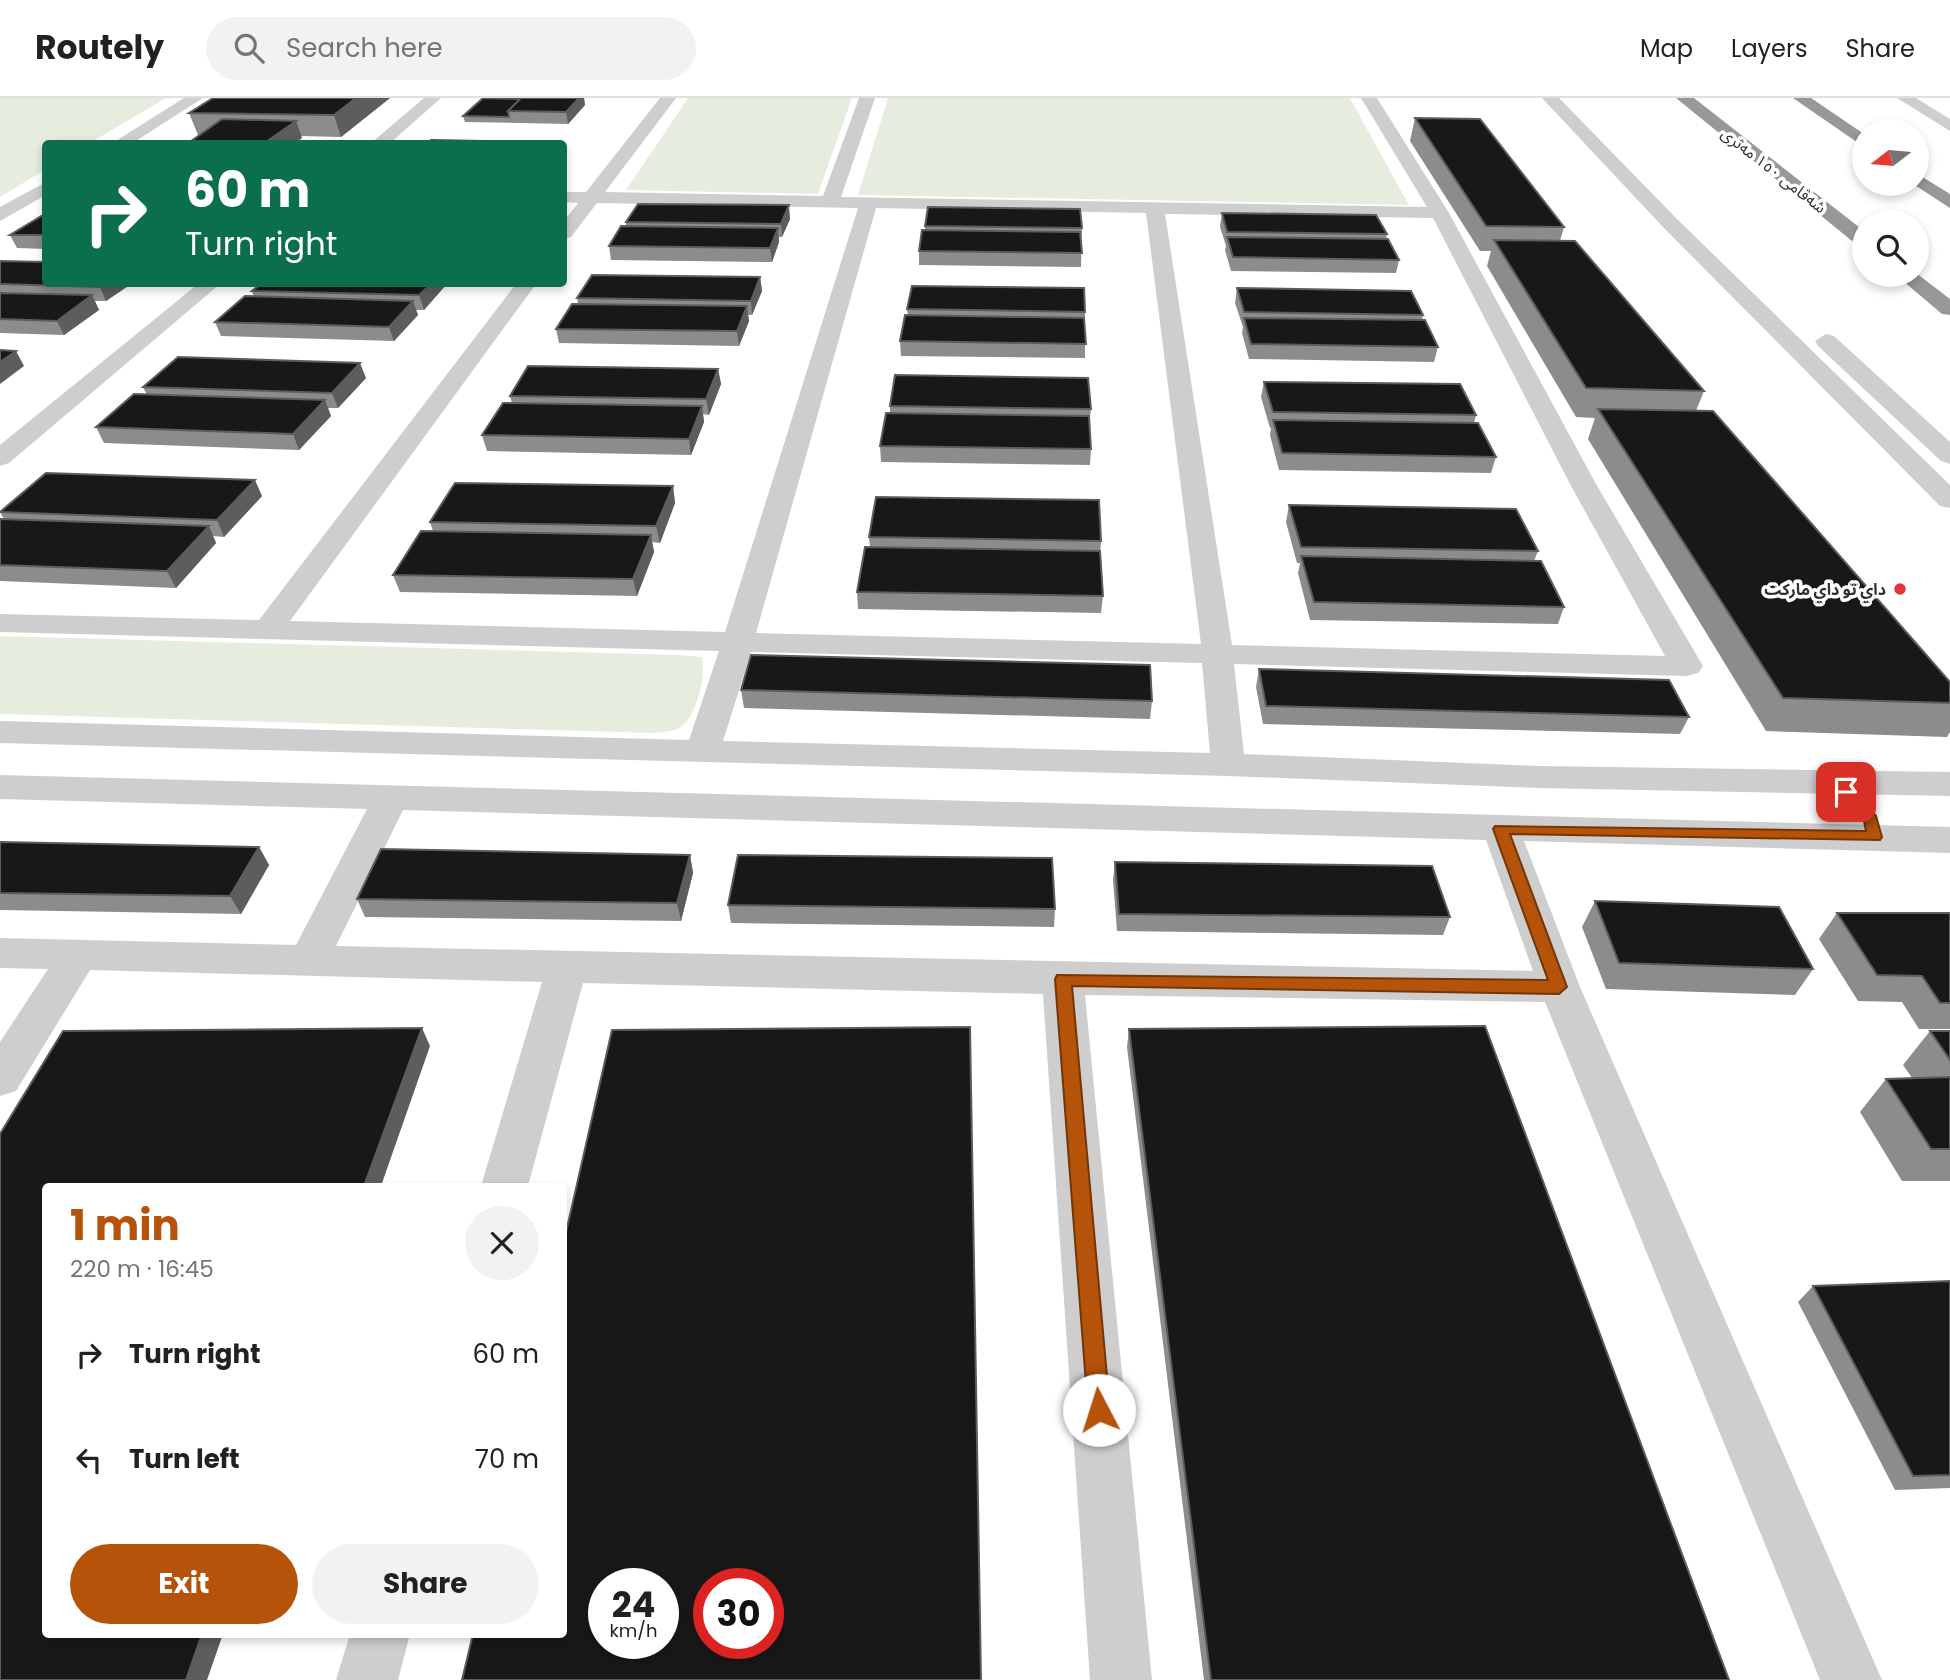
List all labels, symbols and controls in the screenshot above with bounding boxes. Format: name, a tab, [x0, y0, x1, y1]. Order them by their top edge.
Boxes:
search box	[206, 17, 696, 80]
text: Routely	[35, 24, 164, 71]
icon: search	[230, 29, 268, 67]
text: Search here	[286, 30, 443, 66]
text: Map	[1640, 32, 1693, 65]
text: Layers	[1731, 32, 1807, 65]
text: Share	[1845, 32, 1915, 65]
north arrow	[1852, 119, 1928, 196]
map controls	[1852, 119, 1929, 287]
street label: شەقامی ١٥٠ مەتری	[1716, 122, 1831, 219]
text: 60 m	[185, 156, 310, 224]
icon: right	[70, 168, 161, 259]
button: search	[1852, 210, 1929, 287]
text: Turn right	[185, 221, 337, 266]
place label: داي تو داي ماركت	[1764, 578, 1886, 603]
marker: داي تو داي ماركت	[1892, 581, 1908, 597]
pin	[1816, 762, 1876, 822]
icon: arrive	[1827, 773, 1865, 811]
text: 1 min	[70, 1196, 180, 1255]
button: close	[465, 1206, 539, 1280]
text: 220 m · 16:45	[70, 1253, 214, 1285]
icon: right	[70, 1336, 108, 1374]
text: Turn right	[129, 1336, 261, 1372]
text: 60 m	[472, 1336, 539, 1372]
position arrow	[1062, 1373, 1136, 1447]
icon: left	[70, 1441, 108, 1479]
text: Turn left	[129, 1441, 240, 1477]
text: 70 m	[475, 1441, 539, 1477]
button: Exit	[70, 1544, 298, 1624]
button: Share	[312, 1544, 539, 1624]
speed limit sign: 30	[693, 1568, 784, 1659]
text: 24	[612, 1580, 655, 1629]
text: km/h	[610, 1618, 657, 1643]

